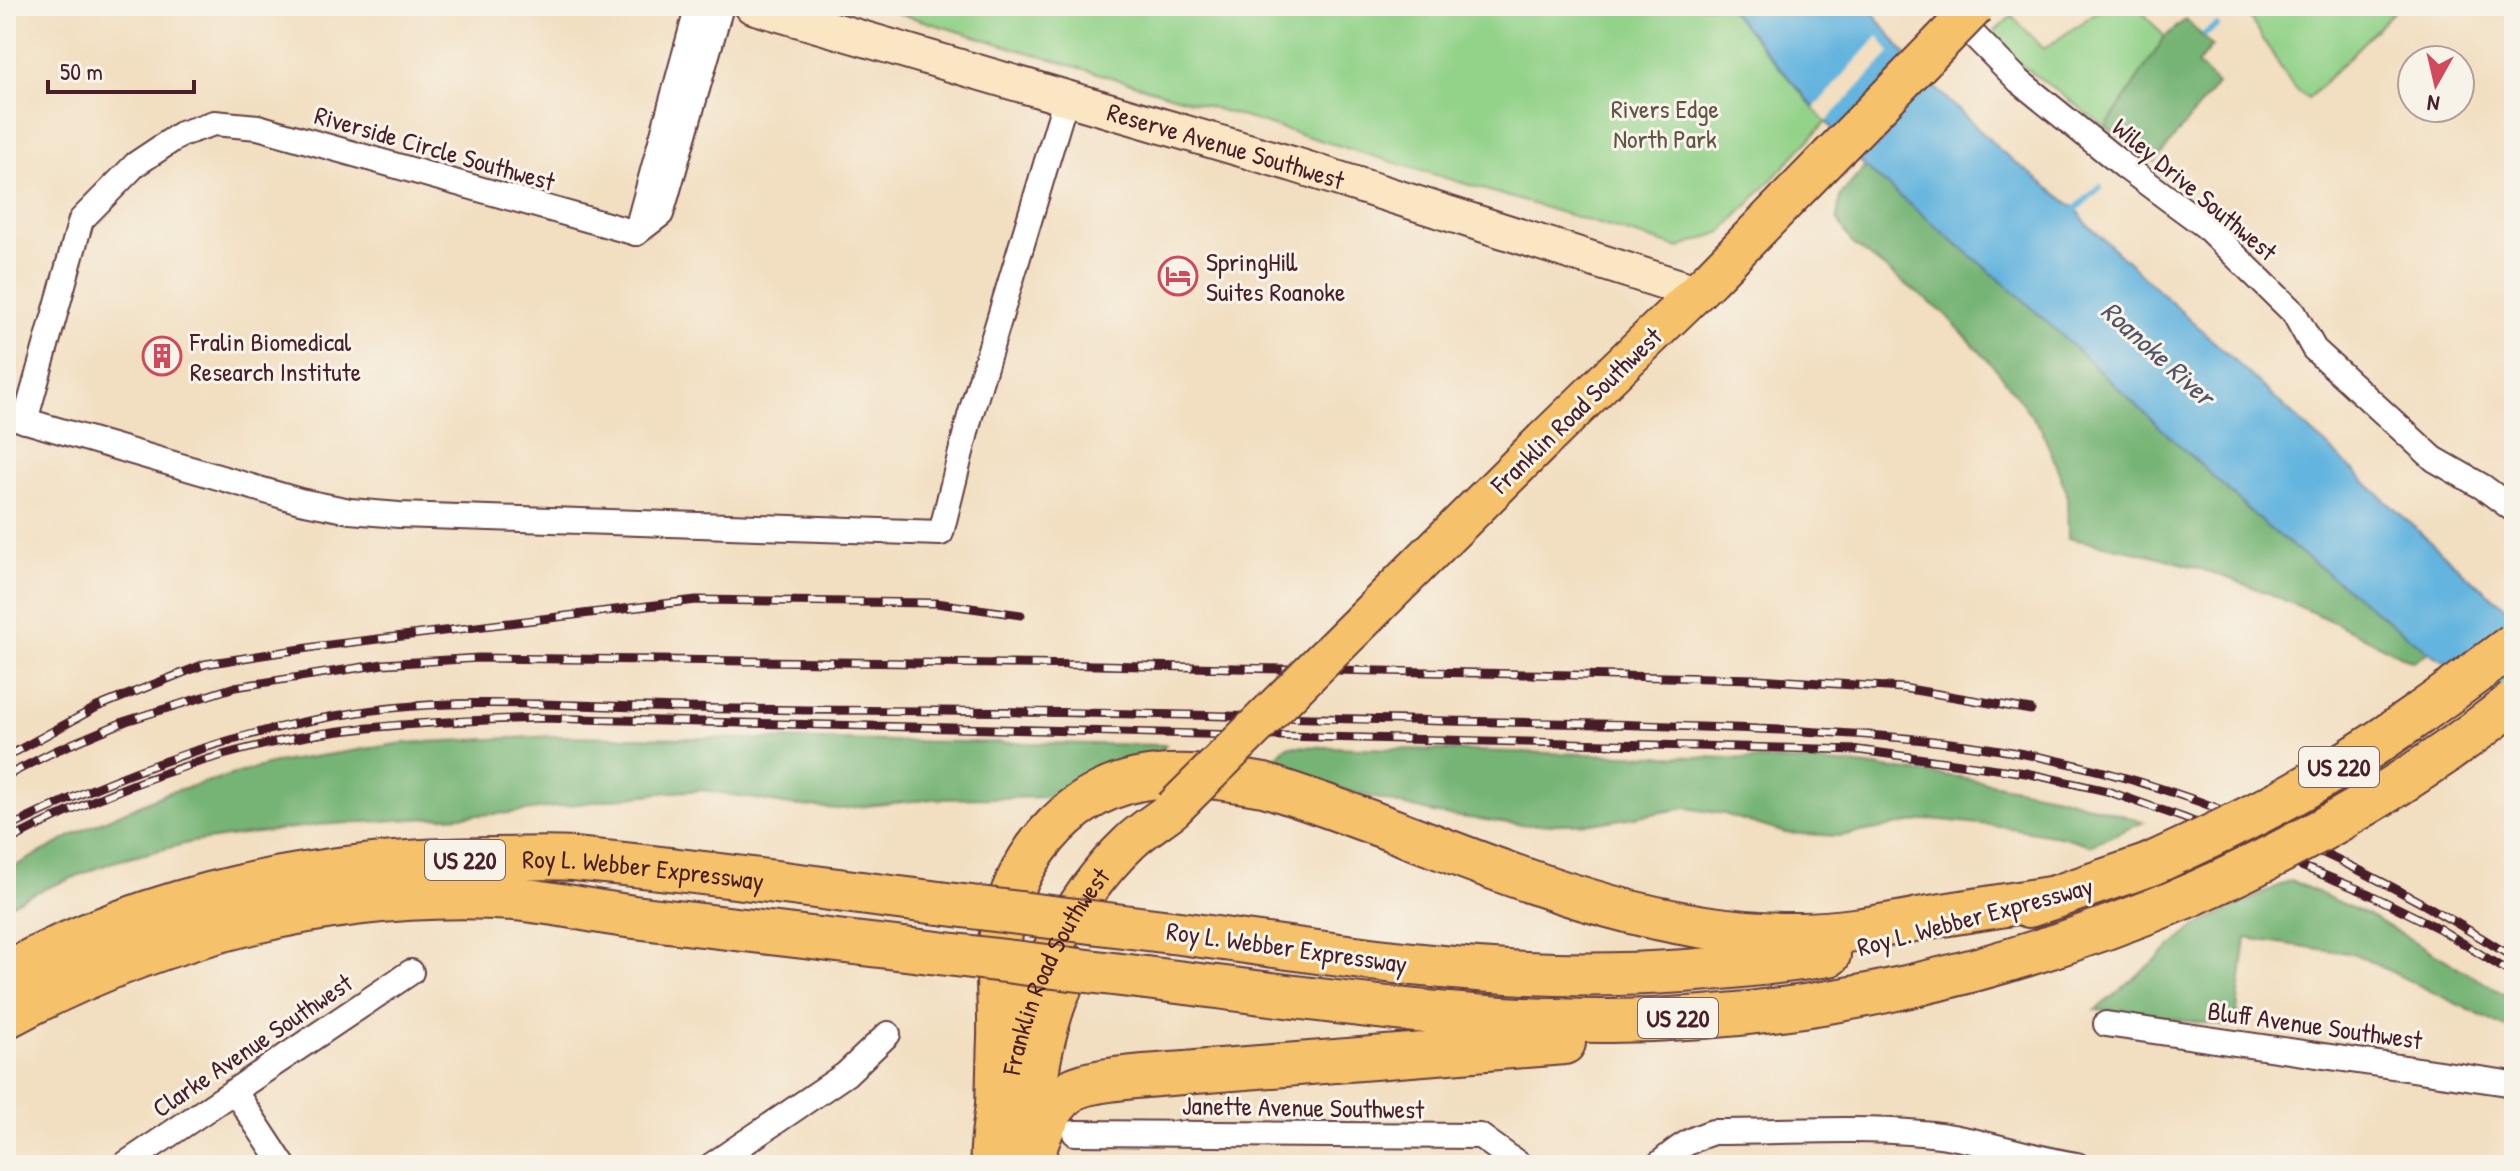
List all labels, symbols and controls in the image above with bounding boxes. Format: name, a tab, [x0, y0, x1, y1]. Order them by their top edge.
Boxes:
scale bar	[48, 44, 194, 94]
north arrow	[2396, 44, 2476, 124]
text: 50 m	[60, 55, 103, 87]
text: N	[2425, 88, 2441, 119]
park label: Rivers Edge North Park	[1611, 91, 1719, 156]
street label: Reserve Avenue Southwest	[1103, 93, 1350, 197]
street label: Riverside Circle Southwest	[311, 97, 560, 199]
street label: Wiley Drive Southwest	[2105, 110, 2286, 269]
place label: SpringHill Suites Roanoke	[1206, 244, 1345, 309]
hotel icon: SpringHill Suites Roanoke	[1157, 255, 1199, 297]
water label: Roanoke River	[2093, 292, 2225, 416]
street label: Franklin Road Southwest	[1482, 318, 1670, 502]
place label: Fralin Biomedical Research Institute	[189, 324, 361, 389]
building icon: Fralin Biomedical Research Institute	[141, 335, 183, 377]
road number: US 220	[2299, 747, 2379, 787]
road number: US 220	[425, 840, 505, 880]
street label: Roy L. Webber Expressway	[522, 841, 766, 898]
street label: Franklin Road Southwest	[992, 859, 1118, 1078]
street label: Roy L. Webber Expressway	[1853, 868, 2097, 964]
street label: Roy L. Webber Expressway	[1165, 913, 1409, 981]
street label: Clarke Avenue Southwest	[145, 964, 360, 1125]
street label: Bluff Avenue Southwest	[2206, 993, 2425, 1058]
road number: US 220	[1638, 998, 1718, 1038]
street label: Janette Avenue Southwest	[1182, 1087, 1425, 1127]

